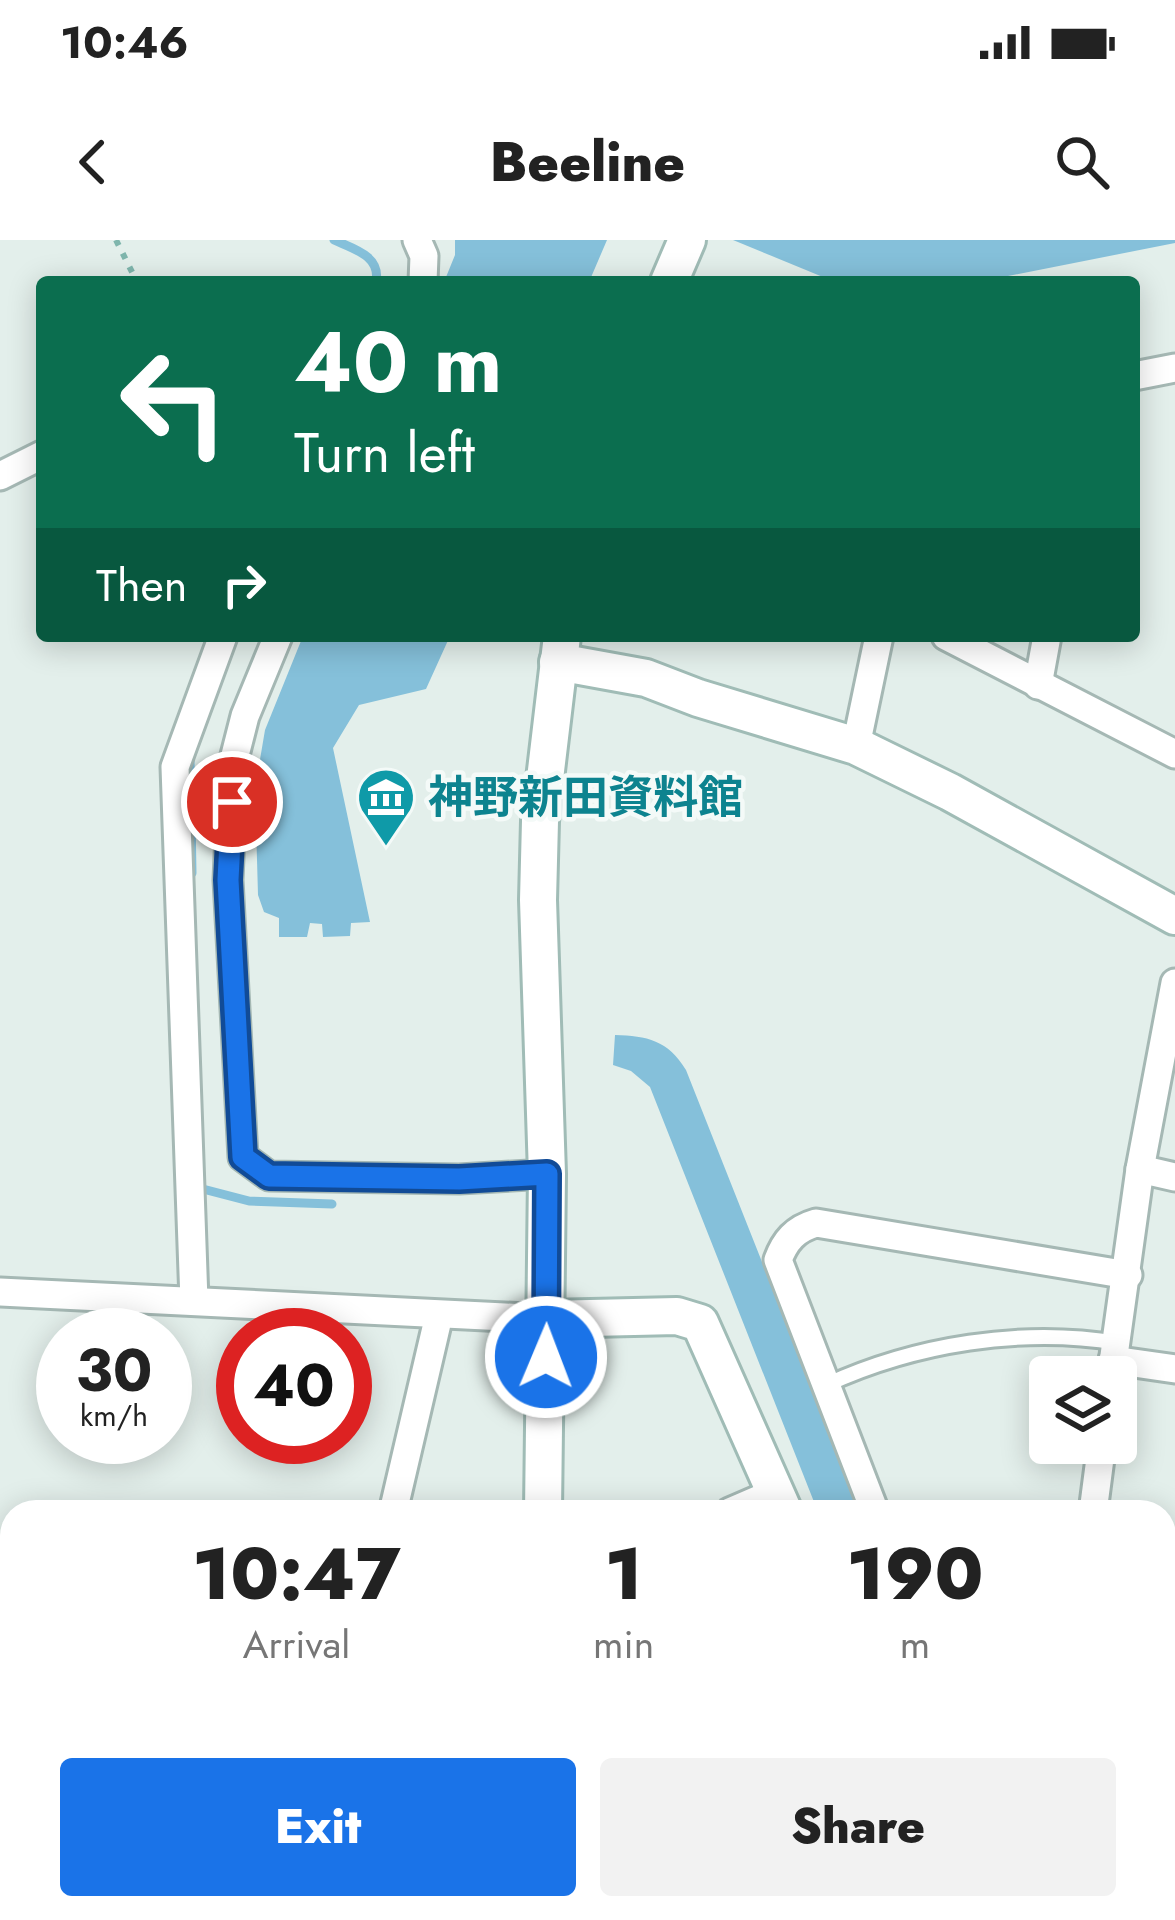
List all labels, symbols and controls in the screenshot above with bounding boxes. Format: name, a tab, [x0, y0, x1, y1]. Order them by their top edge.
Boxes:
text: 10:46	[60, 10, 189, 75]
text: Beeline	[490, 123, 685, 201]
icon: back	[60, 129, 126, 195]
icon: search	[1049, 129, 1115, 195]
text: 40 m	[294, 302, 502, 424]
icon: left	[96, 324, 252, 480]
text: Turn left	[294, 414, 475, 492]
icon: right	[211, 552, 277, 618]
text: Then	[96, 553, 187, 618]
pin	[181, 751, 283, 853]
place label: 神野新田資料館	[428, 765, 743, 830]
museum icon: 神野新田資料館	[355, 766, 417, 848]
icon: arrive	[199, 769, 265, 835]
position arrow	[483, 1294, 609, 1420]
speed limit sign: 40	[216, 1308, 372, 1464]
text: 30	[76, 1327, 152, 1414]
map controls	[1029, 1356, 1137, 1464]
button: layers	[1029, 1356, 1137, 1464]
text: km/h	[80, 1394, 148, 1437]
text: 10:47	[192, 1522, 401, 1626]
text: 1	[605, 1522, 643, 1626]
text: 190	[846, 1522, 984, 1626]
text: Arrival	[243, 1616, 350, 1673]
text: min	[593, 1616, 654, 1673]
text: m	[900, 1616, 930, 1673]
button: Exit	[60, 1758, 576, 1896]
button: Share	[600, 1758, 1116, 1896]

